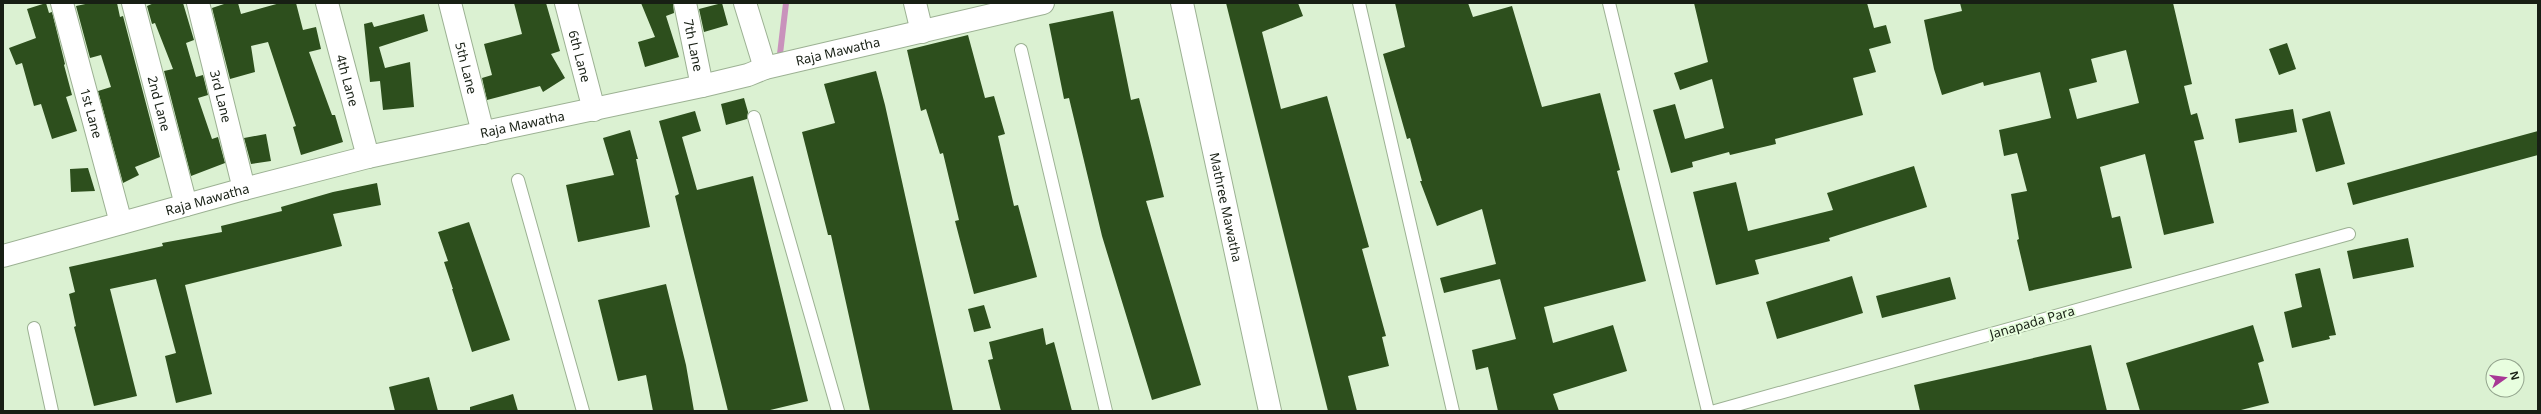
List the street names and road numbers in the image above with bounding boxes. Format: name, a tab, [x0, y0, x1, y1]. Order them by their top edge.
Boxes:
street label: 7th Lane	[679, 17, 708, 73]
street label: 6th Lane	[564, 28, 595, 84]
street label: Raja Mawatha	[794, 32, 882, 70]
street label: 5th Lane	[451, 40, 482, 96]
street label: 4th Lane	[332, 52, 363, 108]
street label: 3rd Lane	[206, 68, 236, 124]
street label: 2nd Lane	[144, 74, 175, 133]
street label: 1st Lane	[76, 86, 107, 140]
street label: Raja Mawatha	[478, 106, 566, 142]
street label: Mathree Mawatha	[1205, 151, 1247, 264]
street label: Raja Mawatha	[163, 179, 251, 219]
street label: Janapada Para	[1985, 301, 2077, 343]

